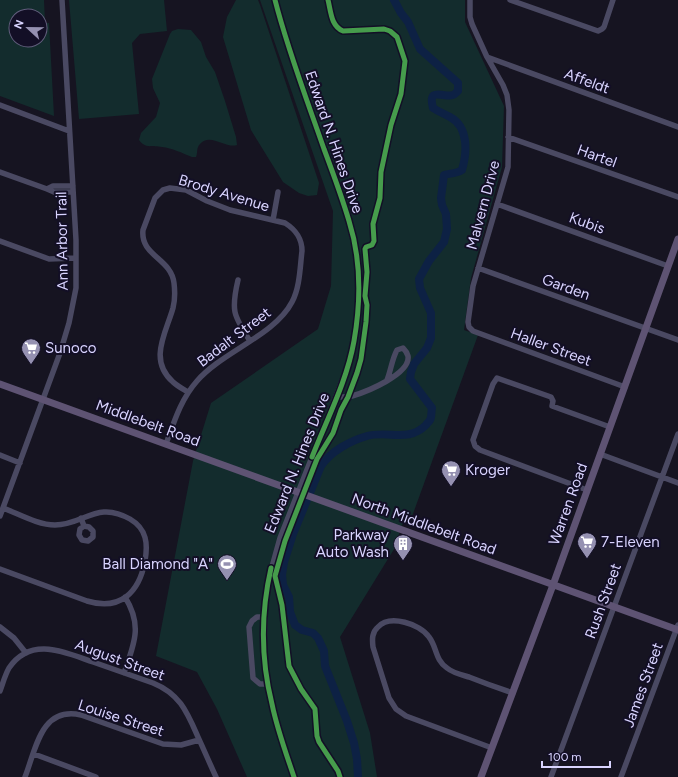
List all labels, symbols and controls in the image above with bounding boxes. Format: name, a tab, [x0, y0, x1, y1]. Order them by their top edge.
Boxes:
north arrow	[8, 8, 48, 48]
text: N	[12, 18, 27, 31]
street label: Affeldt	[562, 64, 613, 98]
street label: Edward N. Hines Drive	[301, 68, 367, 216]
street label: Hartel	[575, 141, 619, 171]
street label: Malvern Drive	[462, 159, 504, 251]
street label: Brody Avenue	[176, 171, 272, 215]
street label: Ann Arbor Trail	[52, 191, 72, 291]
street label: Kubis	[567, 208, 607, 238]
street label: Garden	[540, 270, 592, 304]
street label: Badalt Street	[193, 303, 275, 371]
street label: Haller Street	[508, 324, 594, 370]
supermarket icon: Sunoco	[20, 337, 42, 365]
place label: Sunoco	[45, 339, 97, 357]
street label: Edward N. Hines Drive	[261, 390, 333, 536]
street label: Middlebelt Road	[94, 396, 202, 450]
supermarket icon: Kroger	[440, 459, 462, 487]
street label: Warren Road	[545, 460, 591, 548]
place label: Kroger	[465, 461, 510, 479]
street label: North Middlebelt Road	[349, 489, 499, 559]
place label: Parkway Auto Wash	[316, 526, 389, 561]
supermarket icon: 7-Eleven	[576, 531, 598, 559]
building icon: Parkway Auto Wash	[392, 533, 414, 561]
place label: 7-Eleven	[601, 533, 660, 551]
sports icon: Ball Diamond "A"	[216, 553, 238, 581]
place label: Ball Diamond "A"	[102, 555, 213, 573]
street label: Rush Street	[581, 561, 625, 641]
street label: August Street	[73, 635, 168, 685]
street label: James Street	[619, 640, 667, 730]
street label: Louise Street	[76, 696, 167, 740]
scale bar	[542, 743, 610, 769]
text: 100 m	[548, 750, 582, 764]

